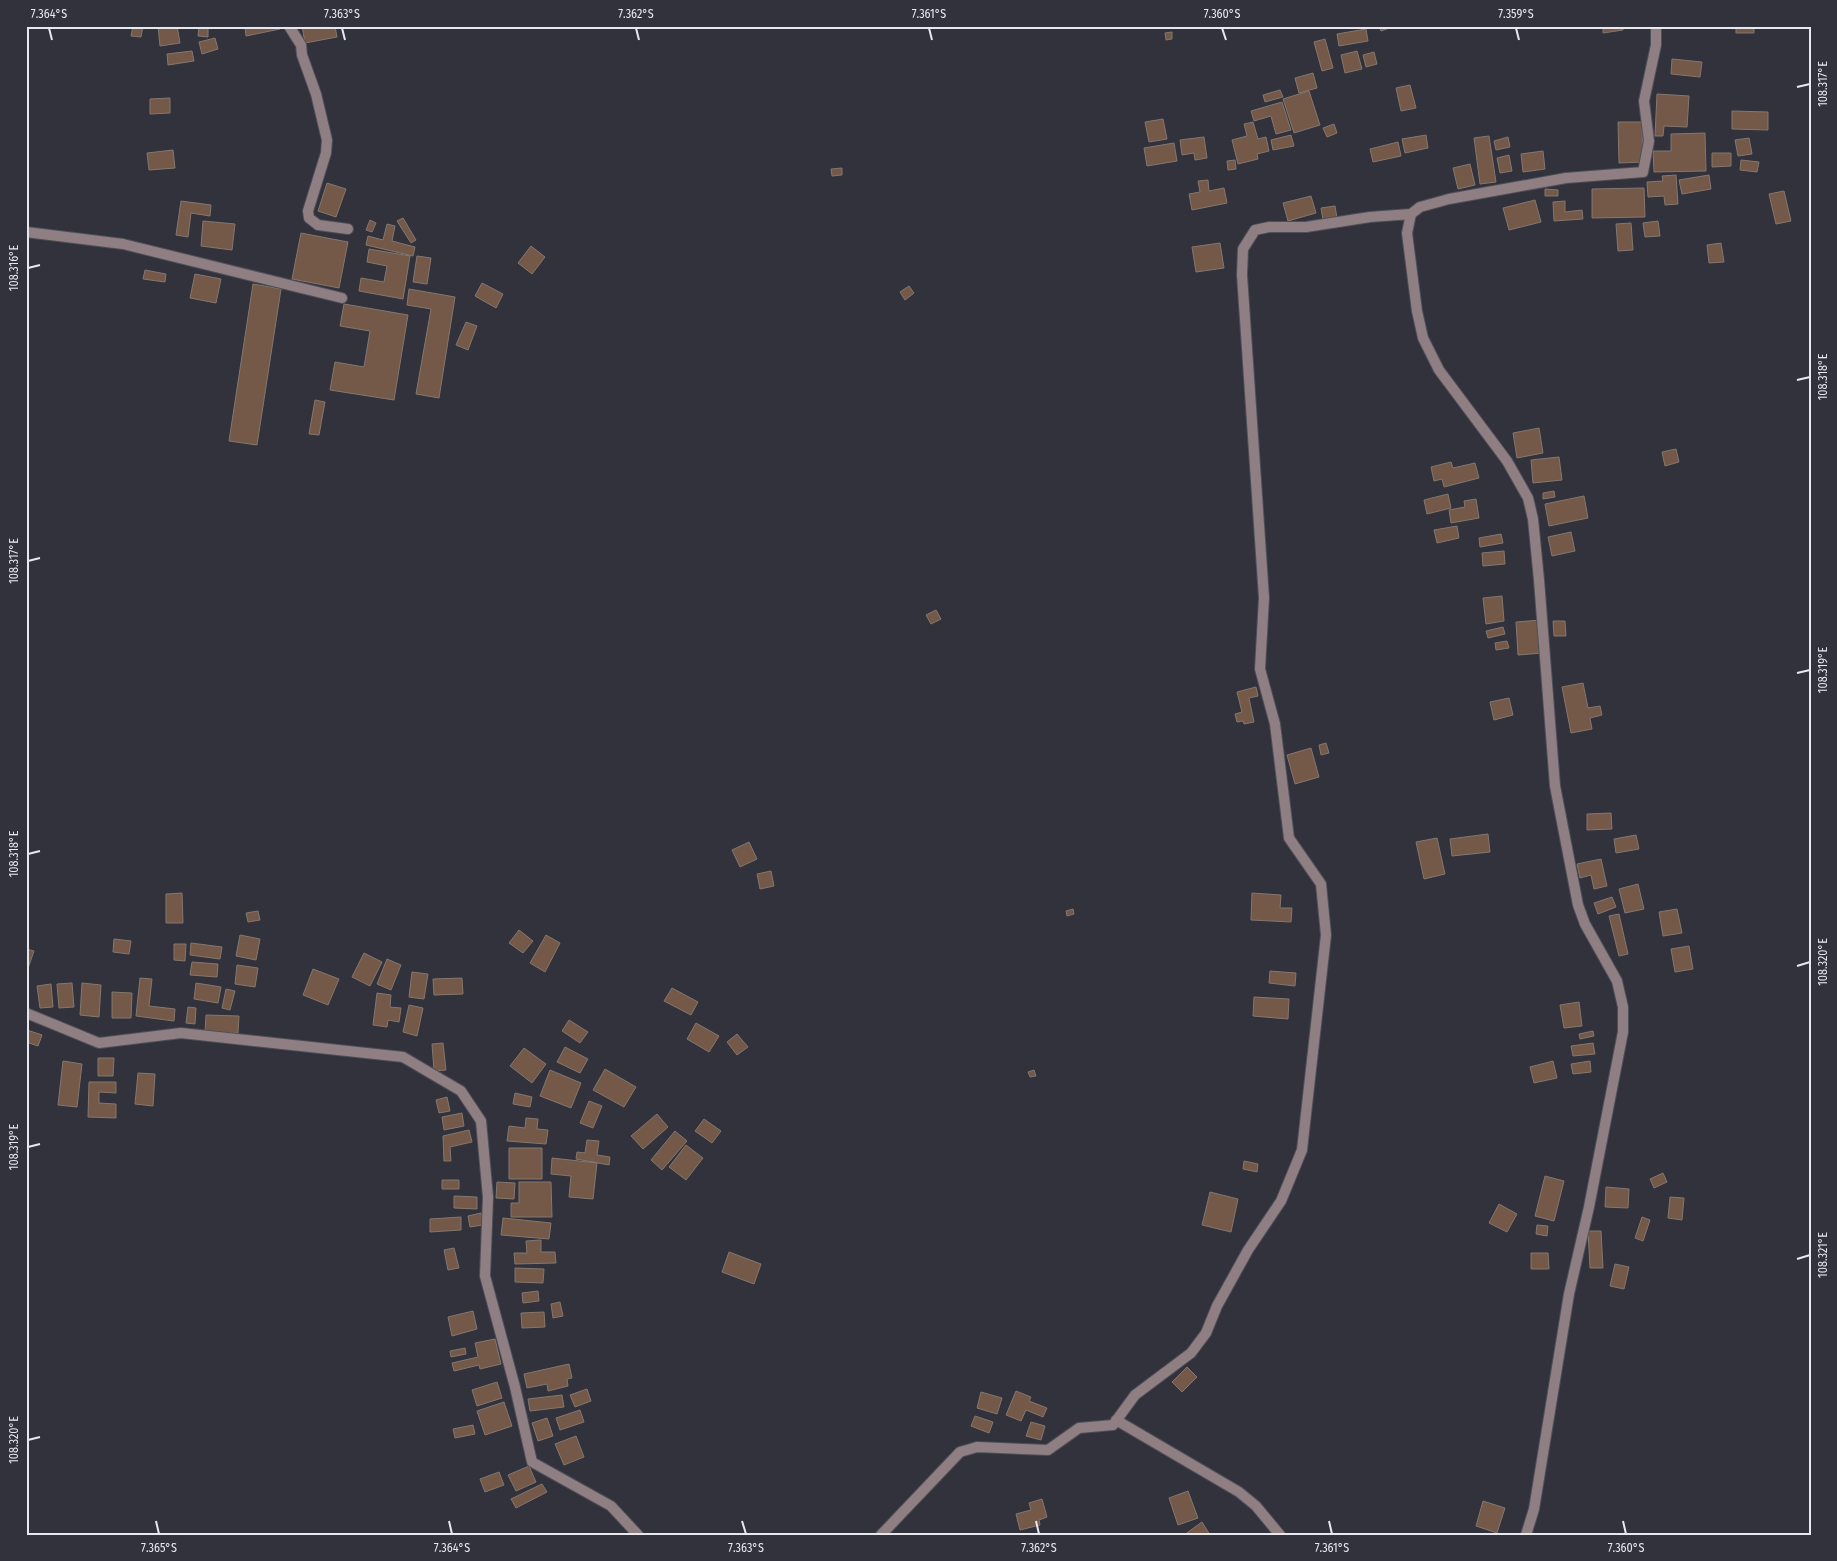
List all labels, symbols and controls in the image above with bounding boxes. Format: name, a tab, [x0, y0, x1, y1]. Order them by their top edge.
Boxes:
text: 7.364°S	[31, 7, 67, 21]
text: 7.363°S	[324, 7, 360, 21]
text: 7.362°S	[618, 7, 654, 21]
text: 7.361°S	[912, 7, 946, 21]
text: 7.360°S	[1204, 7, 1240, 21]
text: 7.359°S	[1498, 7, 1534, 21]
text: 108.317°E	[1816, 61, 1830, 107]
text: 108.316°E	[7, 244, 21, 291]
text: 108.318°E	[1816, 353, 1830, 400]
text: 108.317°E	[7, 538, 21, 584]
text: 108.319°E	[1816, 646, 1830, 693]
text: 108.318°E	[7, 830, 21, 877]
text: 108.320°E	[1816, 938, 1830, 986]
text: 108.319°E	[7, 1123, 21, 1170]
text: 108.321°E	[1816, 1232, 1830, 1278]
text: 108.320°E	[7, 1416, 21, 1464]
text: 7.365°S	[141, 1541, 177, 1555]
text: 7.364°S	[434, 1541, 470, 1555]
text: 7.363°S	[728, 1541, 764, 1555]
text: 7.362°S	[1021, 1541, 1057, 1555]
text: 7.361°S	[1315, 1541, 1349, 1555]
text: 7.360°S	[1608, 1541, 1644, 1555]

